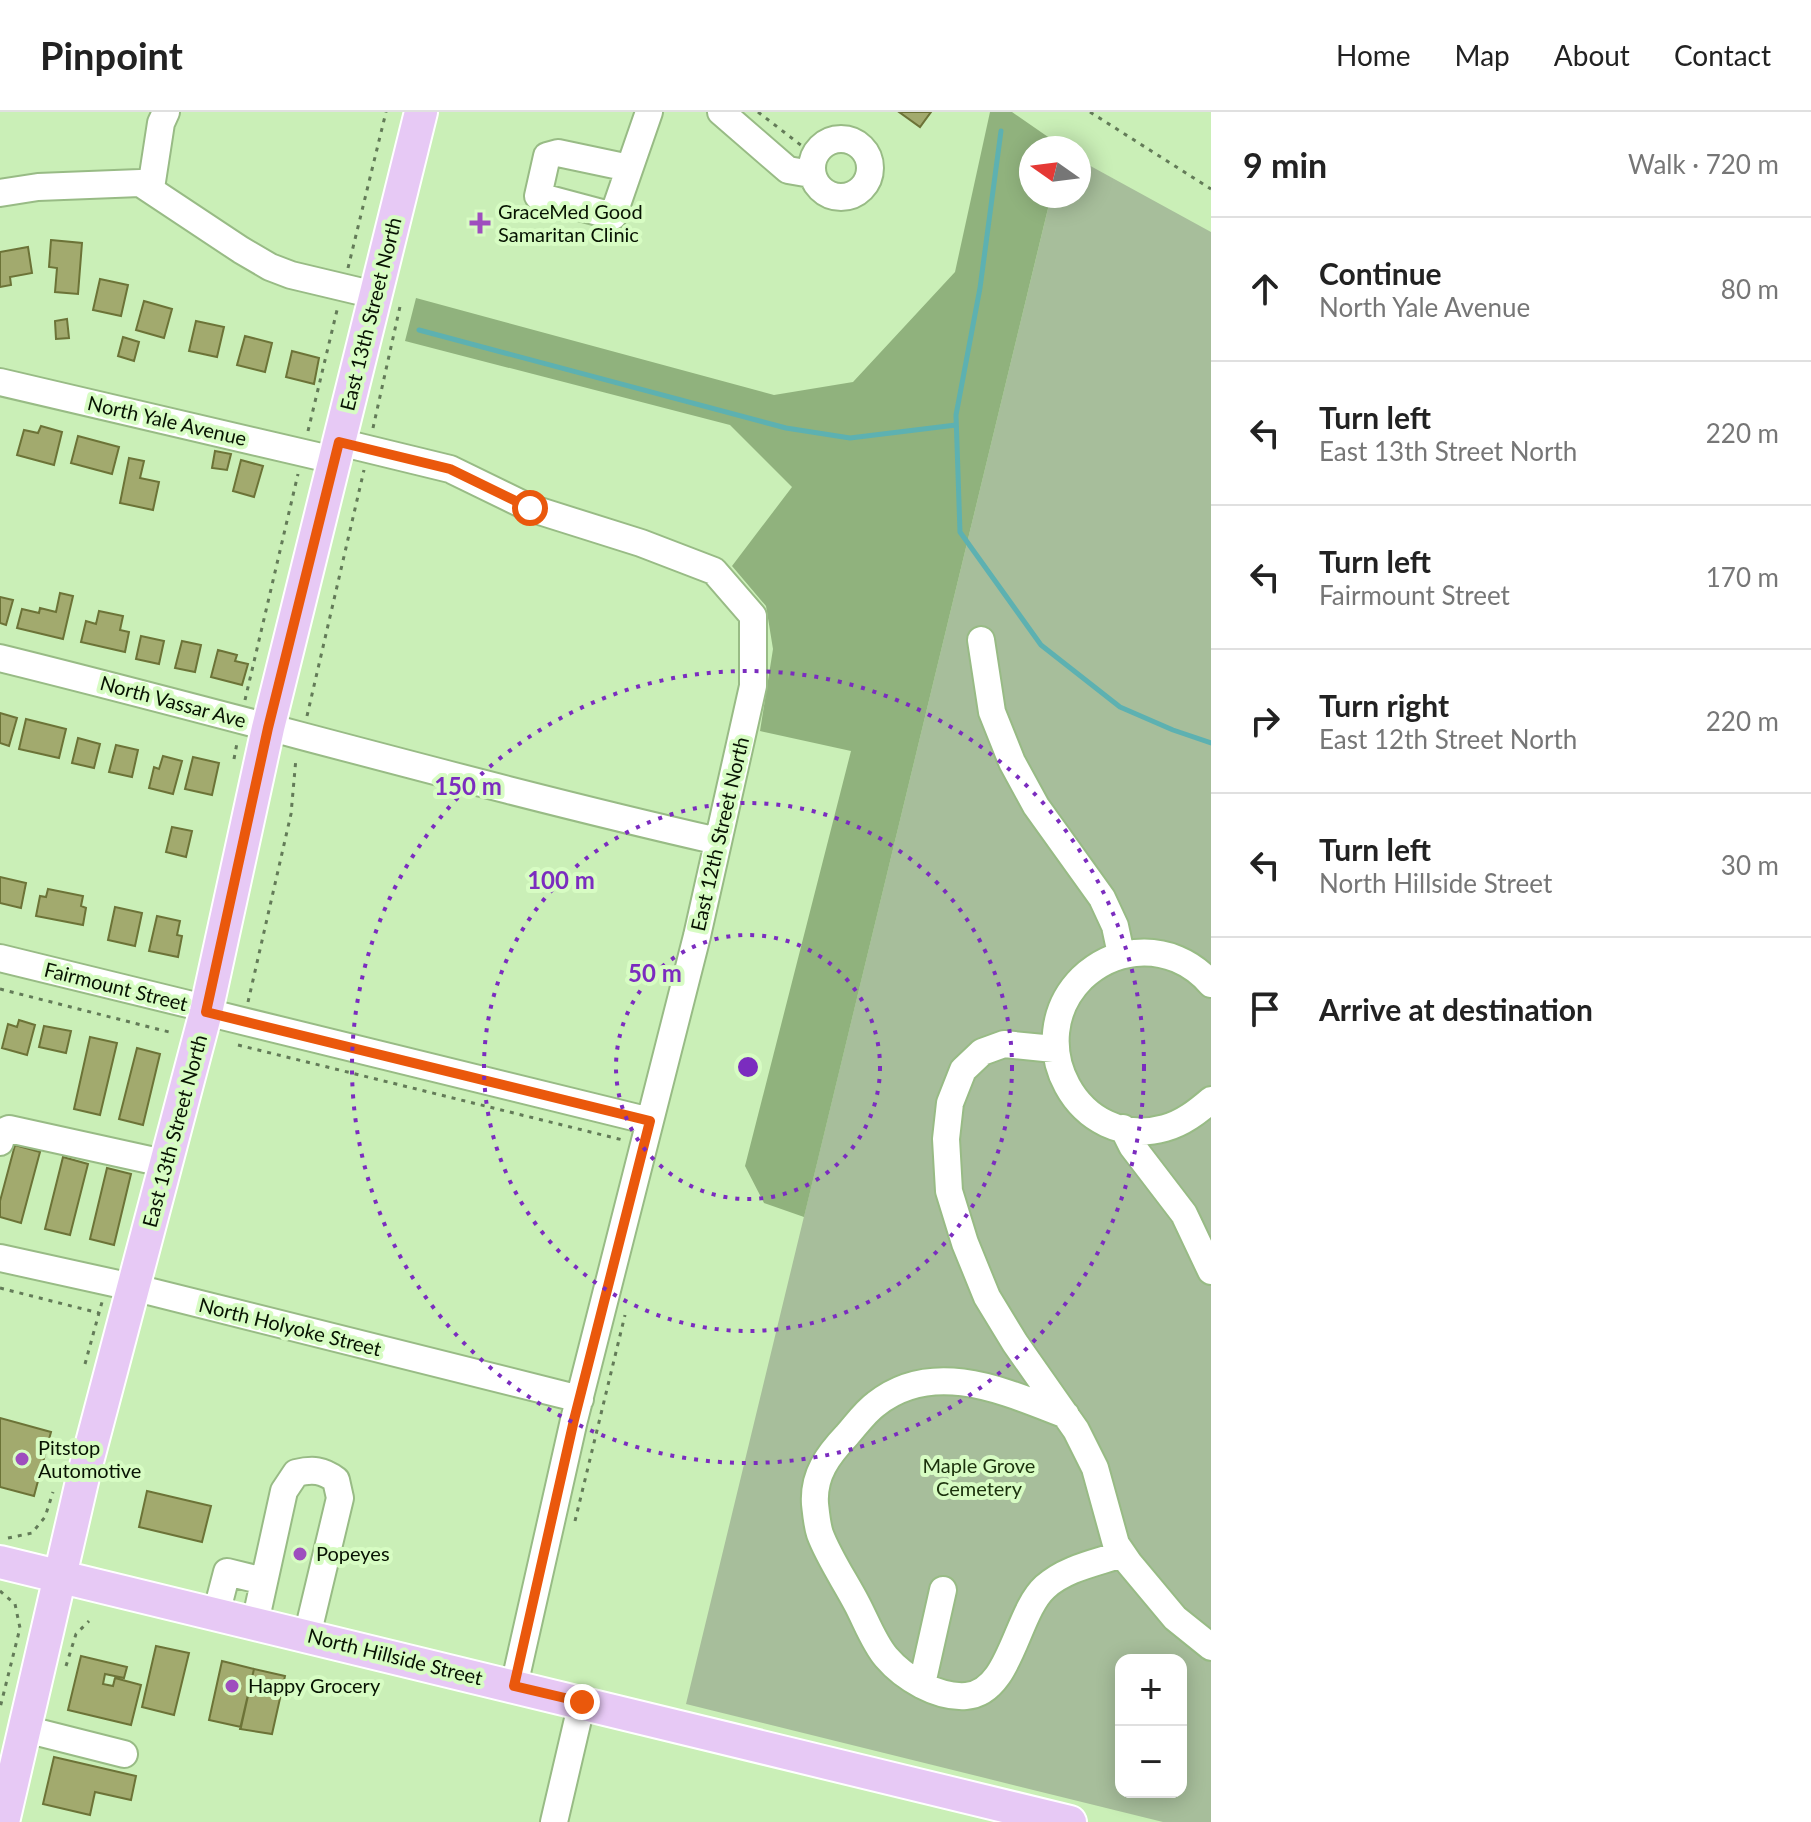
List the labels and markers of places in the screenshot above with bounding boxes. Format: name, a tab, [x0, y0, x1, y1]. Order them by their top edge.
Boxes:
place label: GraceMed Good Samaritan Clinic	[498, 199, 643, 246]
marker: GraceMed Good Samaritan Clinic	[469, 212, 491, 234]
centre of rings	[734, 1053, 762, 1081]
place label: Pitstop Automotive	[38, 1435, 141, 1482]
marker: Pitstop Automotive	[13, 1450, 31, 1468]
place label: Popeyes	[316, 1541, 390, 1565]
marker: Popeyes	[291, 1545, 309, 1563]
place label: Happy Grocery	[248, 1673, 381, 1697]
marker: Happy Grocery	[223, 1677, 241, 1695]

